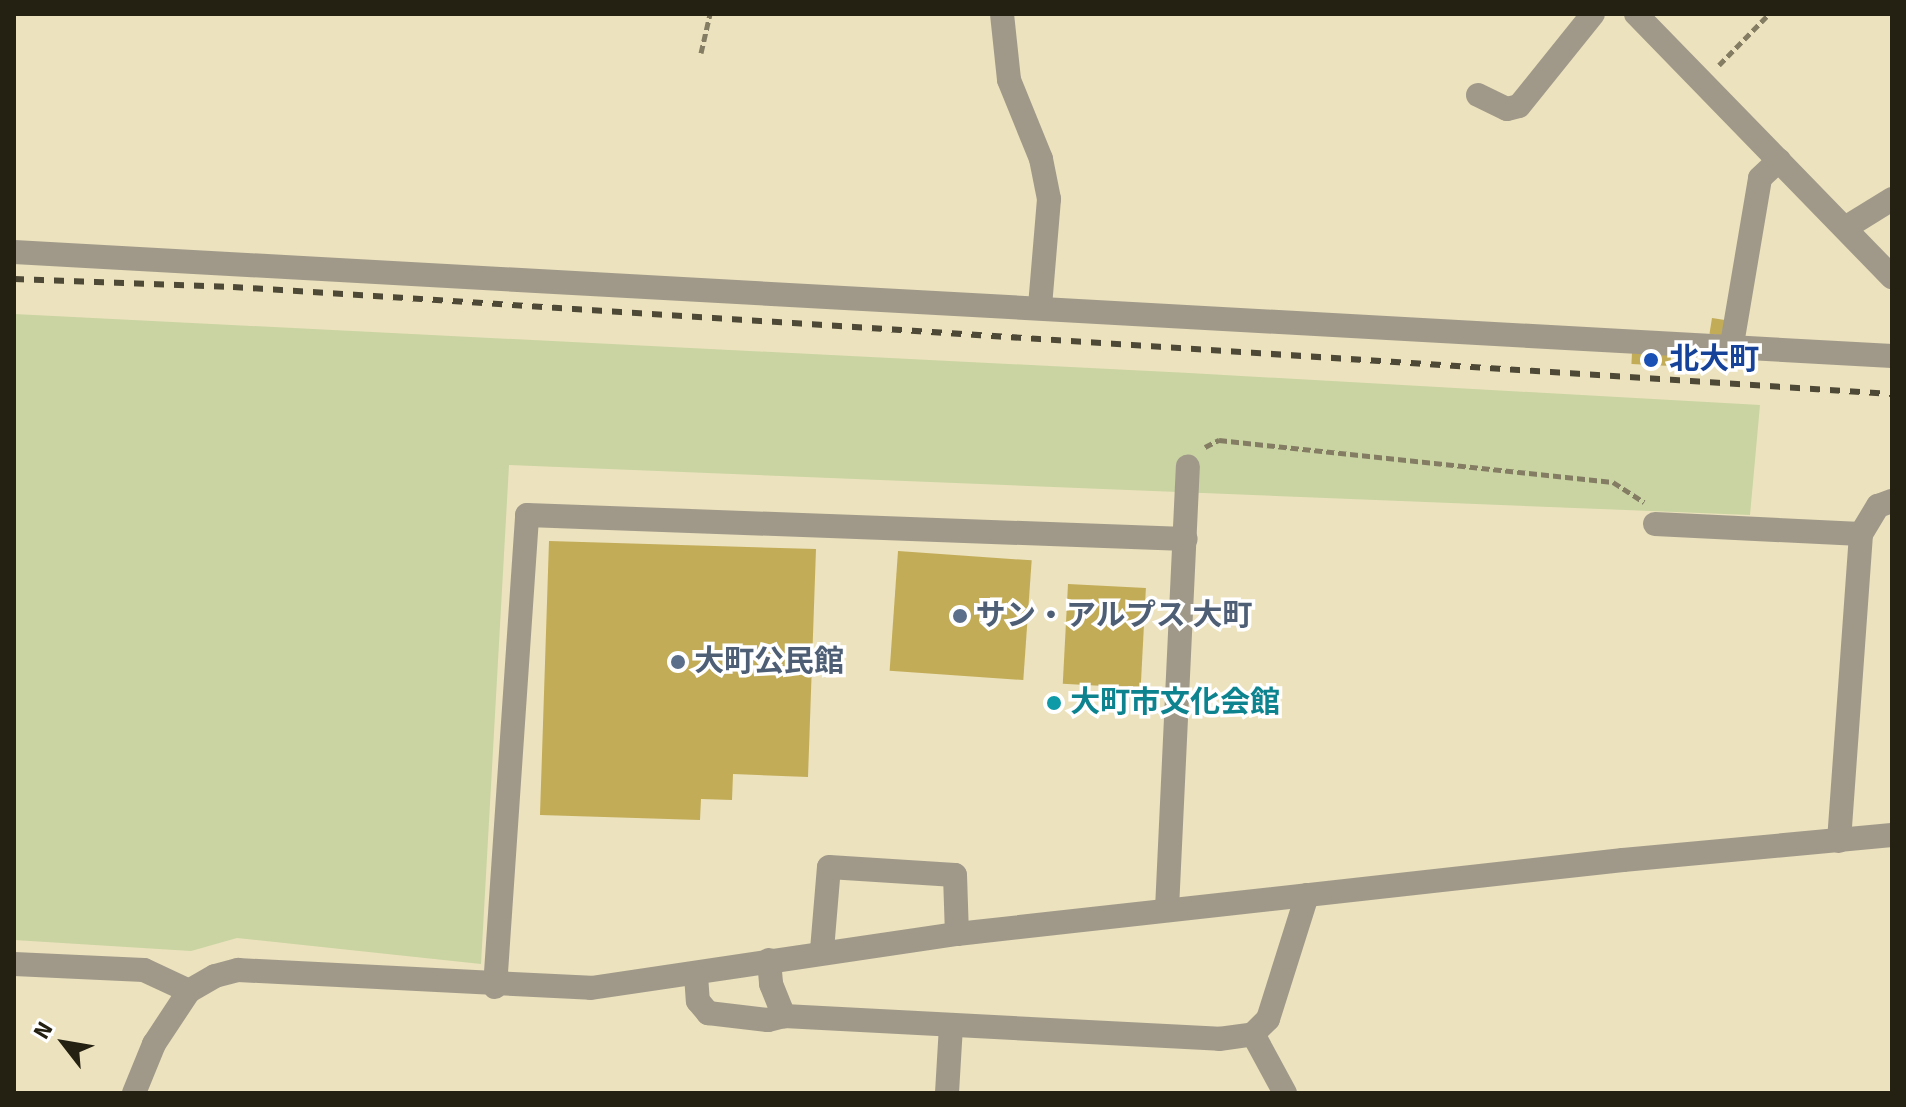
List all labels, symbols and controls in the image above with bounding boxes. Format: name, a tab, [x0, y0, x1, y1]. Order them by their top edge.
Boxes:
place label: 北大町	[1669, 342, 1759, 378]
marker: 北大町	[1640, 349, 1662, 371]
place label: サン・アルプス 大町	[976, 598, 1253, 634]
marker: サン・アルプス 大町	[951, 607, 969, 625]
place label: 大町公民館	[694, 644, 844, 680]
marker: 大町公民館	[669, 653, 687, 671]
place label: 大町市文化会館	[1070, 685, 1280, 721]
marker: 大町市文化会館	[1045, 694, 1063, 712]
north arrow	[24, 1003, 104, 1083]
text: N	[27, 1017, 59, 1044]

